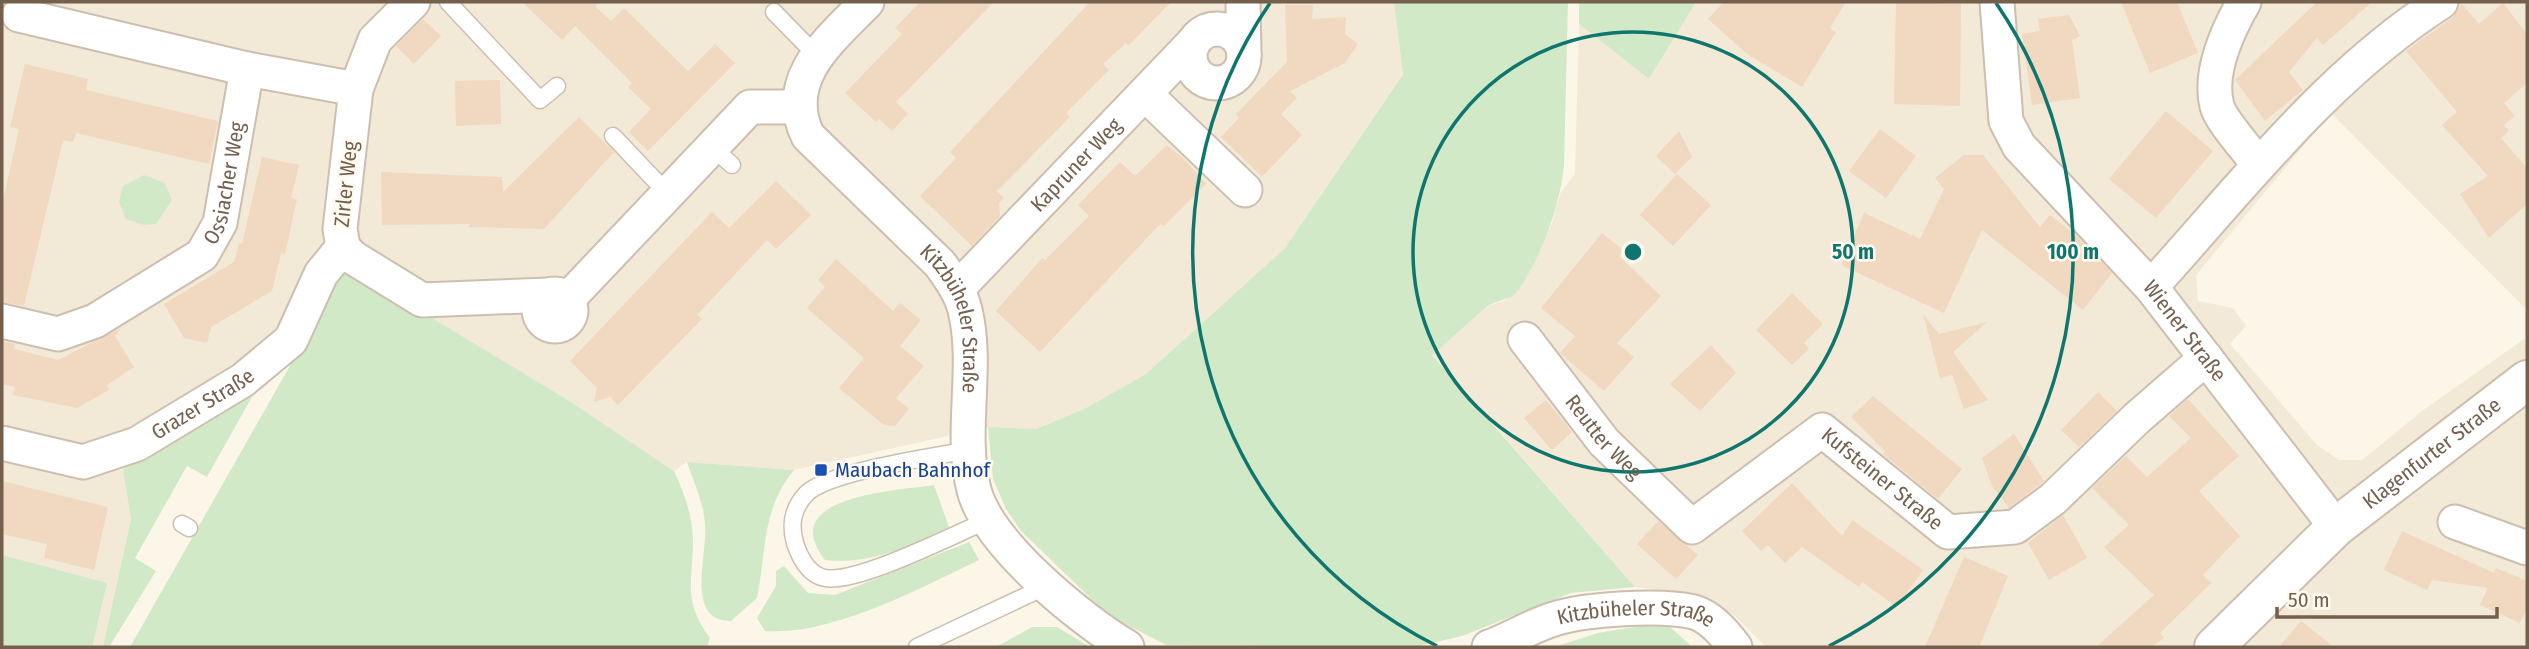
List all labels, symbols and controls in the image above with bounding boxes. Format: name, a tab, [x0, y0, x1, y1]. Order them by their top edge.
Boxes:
street label: Kapruner Weg	[1025, 112, 1127, 217]
street label: Ossiacher Weg	[198, 120, 251, 249]
street label: Zirler Weg	[329, 140, 363, 228]
street label: Kitzbüheler Straße	[914, 239, 983, 394]
text: 50 m	[1832, 239, 1874, 265]
text: 100 m	[2047, 239, 2099, 265]
centre of rings	[1621, 240, 1645, 264]
street label: Wiener Straße	[2138, 275, 2232, 387]
street label: Grazer Straße	[147, 363, 260, 445]
street label: Reutter Weg	[1560, 390, 1648, 485]
street label: Klagenfurter Straße	[2357, 392, 2506, 515]
street label: Kufsteiner Straße	[1816, 422, 1948, 536]
place label: Maubach Bahnhof	[835, 457, 991, 483]
marker: Maubach Bahnhof	[813, 462, 829, 478]
scale bar	[2277, 576, 2498, 620]
text: 50 m	[2288, 587, 2330, 613]
street label: Kitzbüheler Straße	[1554, 595, 1720, 633]

